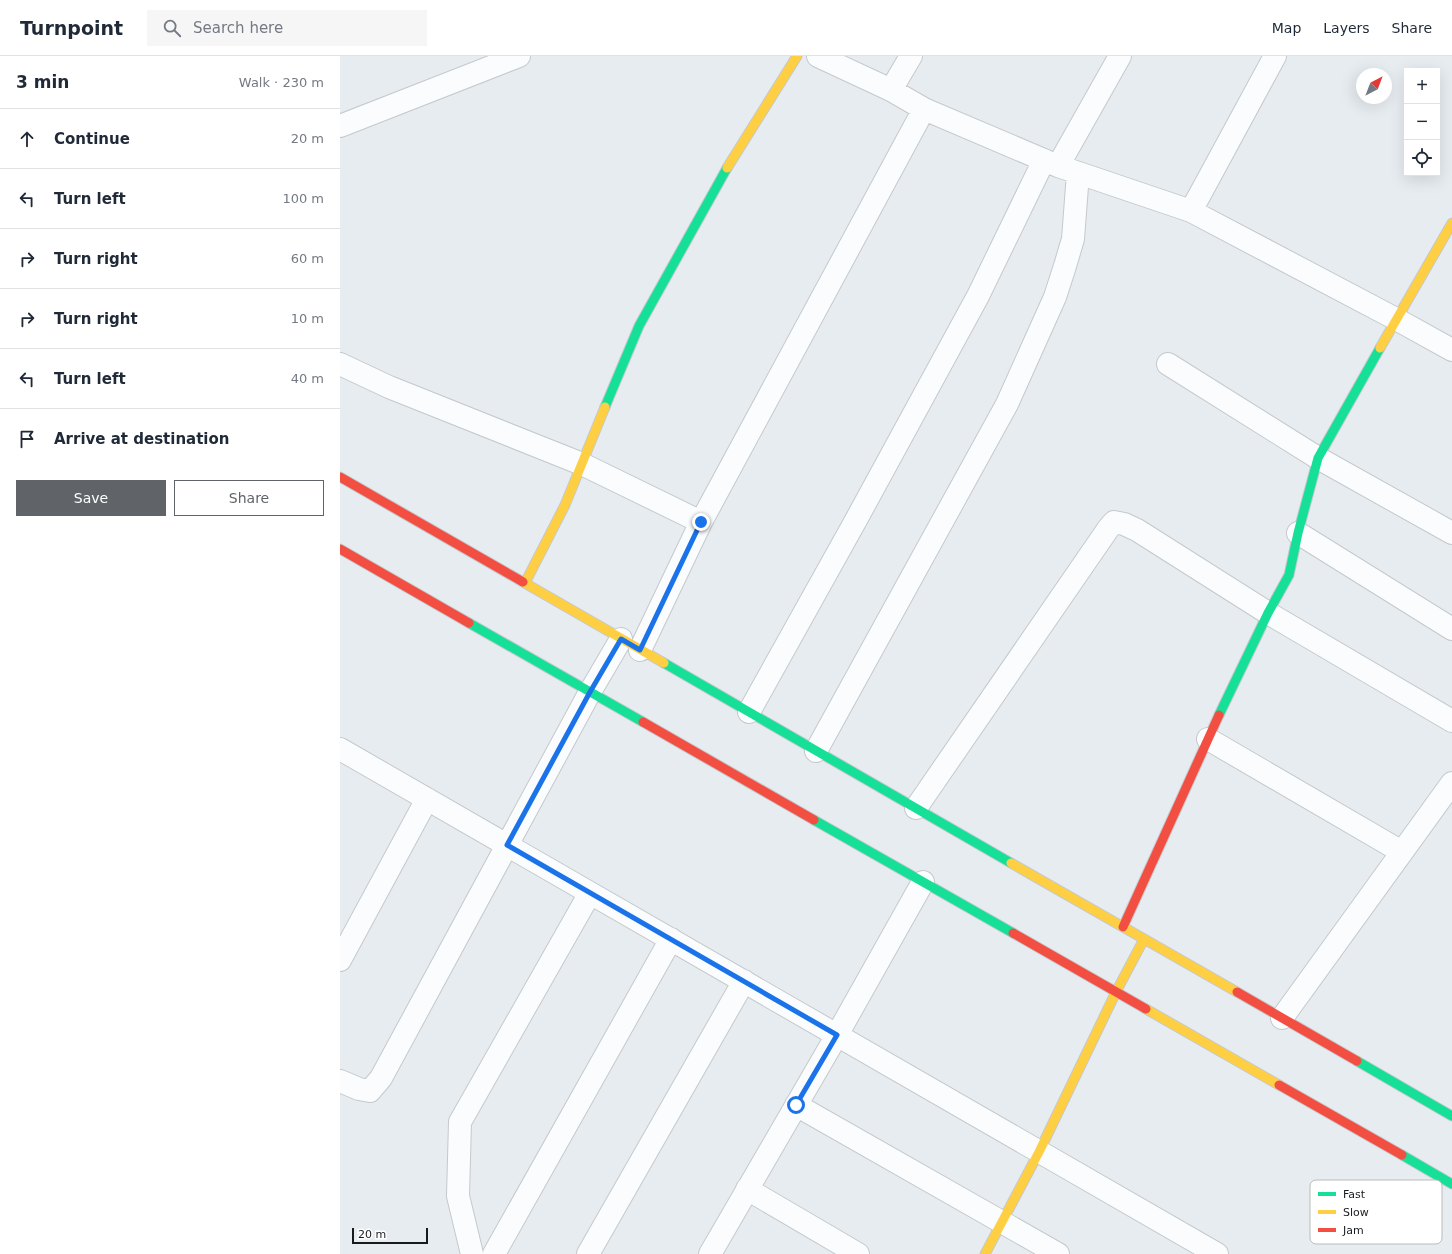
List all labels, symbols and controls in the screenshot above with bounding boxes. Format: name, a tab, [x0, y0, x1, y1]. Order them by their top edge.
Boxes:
search box	[147, 10, 427, 46]
text: Turnpoint	[20, 17, 123, 39]
icon: search	[161, 17, 183, 39]
text: Search here	[193, 19, 283, 37]
text: Map	[1272, 20, 1301, 36]
text: Layers	[1323, 20, 1370, 36]
text: Share	[1392, 20, 1432, 36]
north arrow	[1356, 68, 1392, 104]
map controls	[1404, 68, 1440, 176]
button: +	[1404, 68, 1440, 104]
text: 3 min	[16, 72, 69, 92]
text: Walk · 230 m	[239, 75, 324, 90]
button: −	[1404, 104, 1440, 140]
icon: ahead	[16, 128, 38, 150]
text: Continue	[54, 130, 130, 148]
text: 20 m	[291, 131, 324, 146]
button: locate	[1404, 140, 1440, 176]
icon: left	[16, 188, 38, 210]
text: Turn left	[54, 190, 126, 208]
text: 100 m	[282, 191, 324, 206]
icon: right	[16, 248, 38, 270]
text: Turn right	[54, 250, 138, 268]
text: 60 m	[291, 251, 324, 266]
icon: right	[16, 308, 38, 330]
text: Turn right	[54, 310, 138, 328]
text: 10 m	[291, 311, 324, 326]
icon: left	[16, 368, 38, 390]
text: Turn left	[54, 370, 126, 388]
text: 40 m	[291, 371, 324, 386]
icon: arrive	[16, 428, 38, 450]
text: Arrive at destination	[54, 430, 229, 448]
button: Save	[16, 480, 166, 516]
button: Share	[174, 480, 324, 516]
route end	[692, 513, 710, 531]
route start	[787, 1096, 805, 1114]
legend	[1310, 1180, 1442, 1244]
text: Fast	[1343, 1188, 1366, 1201]
text: Slow	[1343, 1206, 1369, 1219]
text: Jam	[1342, 1224, 1364, 1237]
scale bar	[352, 1226, 428, 1245]
text: 20 m	[358, 1228, 386, 1241]

